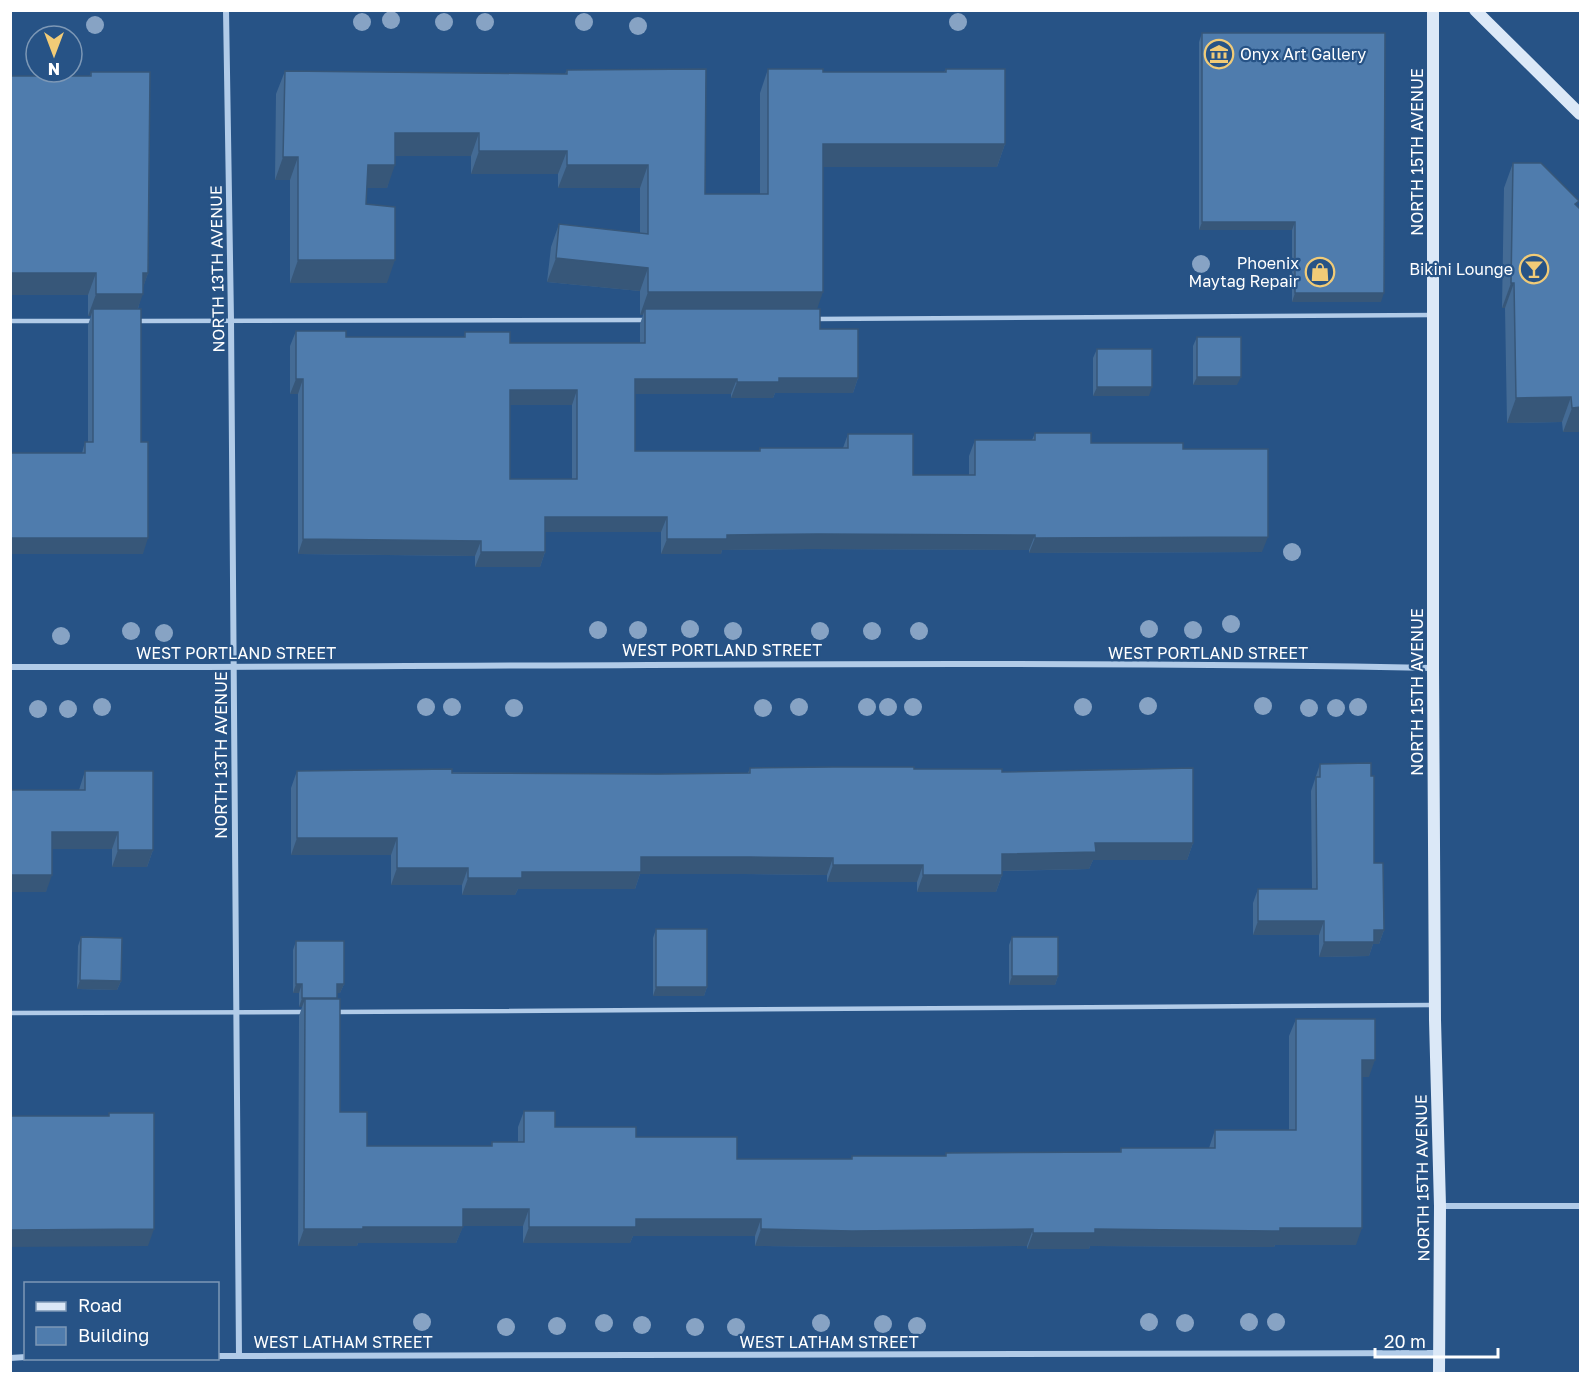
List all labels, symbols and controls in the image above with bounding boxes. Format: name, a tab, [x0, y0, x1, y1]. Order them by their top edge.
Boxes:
north arrow	[24, 24, 84, 84]
museum icon: Onyx Art Gallery	[1203, 38, 1235, 70]
place label: Onyx Art Gallery	[1240, 44, 1366, 64]
text: N	[48, 59, 60, 79]
street label: NORTH 15TH AVENUE	[1407, 68, 1427, 236]
street label: NORTH 13TH AVENUE	[206, 185, 228, 353]
place label: Phoenix Maytag Repair	[1188, 253, 1299, 291]
bar icon: Bikini Lounge	[1518, 253, 1550, 285]
shop icon: Phoenix Maytag Repair	[1304, 256, 1336, 288]
place label: Bikini Lounge	[1409, 259, 1513, 279]
street label: NORTH 15TH AVENUE	[1407, 608, 1427, 776]
street label: WEST PORTLAND STREET	[622, 640, 822, 660]
street label: WEST PORTLAND STREET	[136, 643, 336, 663]
street label: WEST PORTLAND STREET	[1108, 643, 1308, 663]
street label: NORTH 13TH AVENUE	[211, 671, 231, 839]
street label: NORTH 15TH AVENUE	[1411, 1094, 1433, 1262]
legend	[24, 1282, 219, 1360]
text: Road	[78, 1294, 122, 1316]
scale bar	[1375, 1321, 1498, 1359]
text: Building	[78, 1324, 149, 1346]
text: 20 m	[1384, 1330, 1426, 1352]
street label: WEST LATHAM STREET	[253, 1332, 433, 1352]
street label: WEST LATHAM STREET	[739, 1332, 919, 1352]

